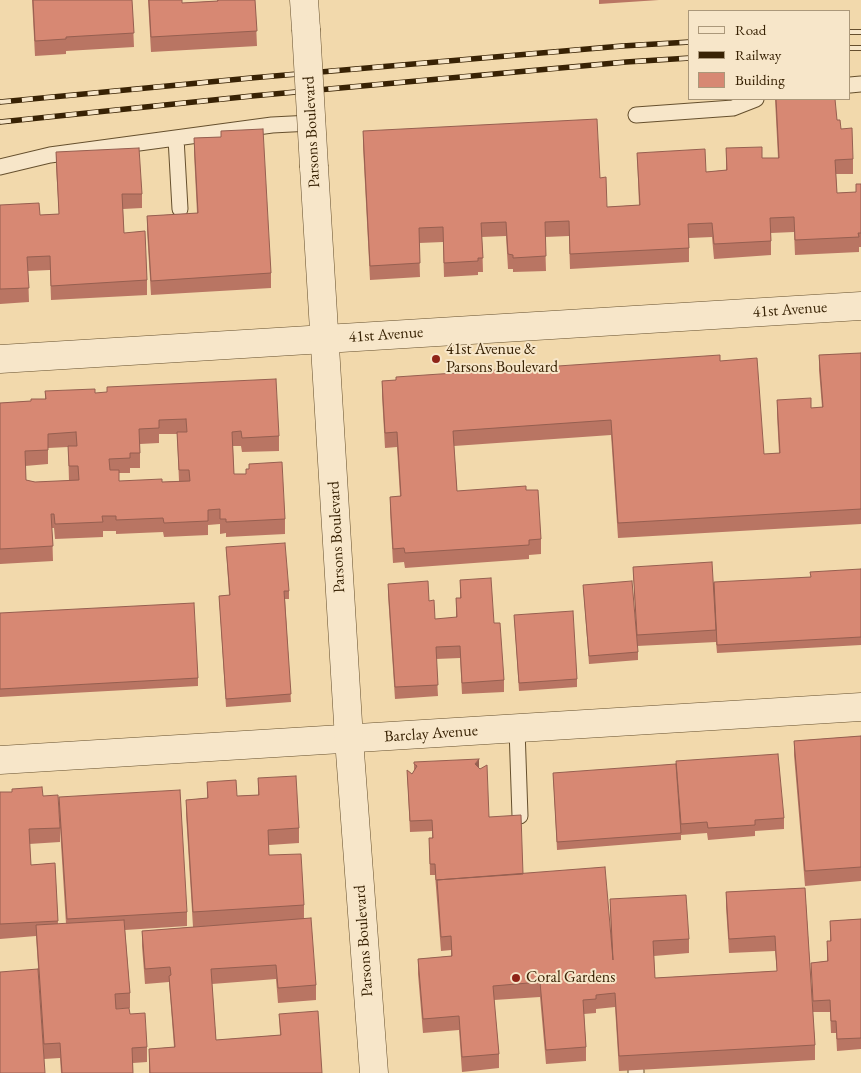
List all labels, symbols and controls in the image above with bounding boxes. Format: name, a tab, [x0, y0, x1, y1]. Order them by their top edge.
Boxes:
legend	[688, 10, 851, 100]
text: Road	[735, 20, 766, 39]
text: Railway	[735, 45, 781, 64]
text: Building	[735, 70, 785, 89]
street label: Parsons Boulevard	[299, 76, 325, 188]
street label: 41st Avenue	[752, 298, 828, 322]
street label: 41st Avenue	[348, 323, 424, 347]
place label: 41st Avenue & Parsons Boulevard	[446, 340, 558, 378]
marker: 41st Avenue & Parsons Boulevard	[430, 353, 442, 365]
street label: Parsons Boulevard	[324, 481, 350, 593]
street label: Barclay Avenue	[384, 721, 478, 747]
street label: Parsons Boulevard	[351, 884, 377, 998]
place label: Coral Gardens	[526, 968, 615, 988]
marker: Coral Gardens	[510, 972, 522, 984]

